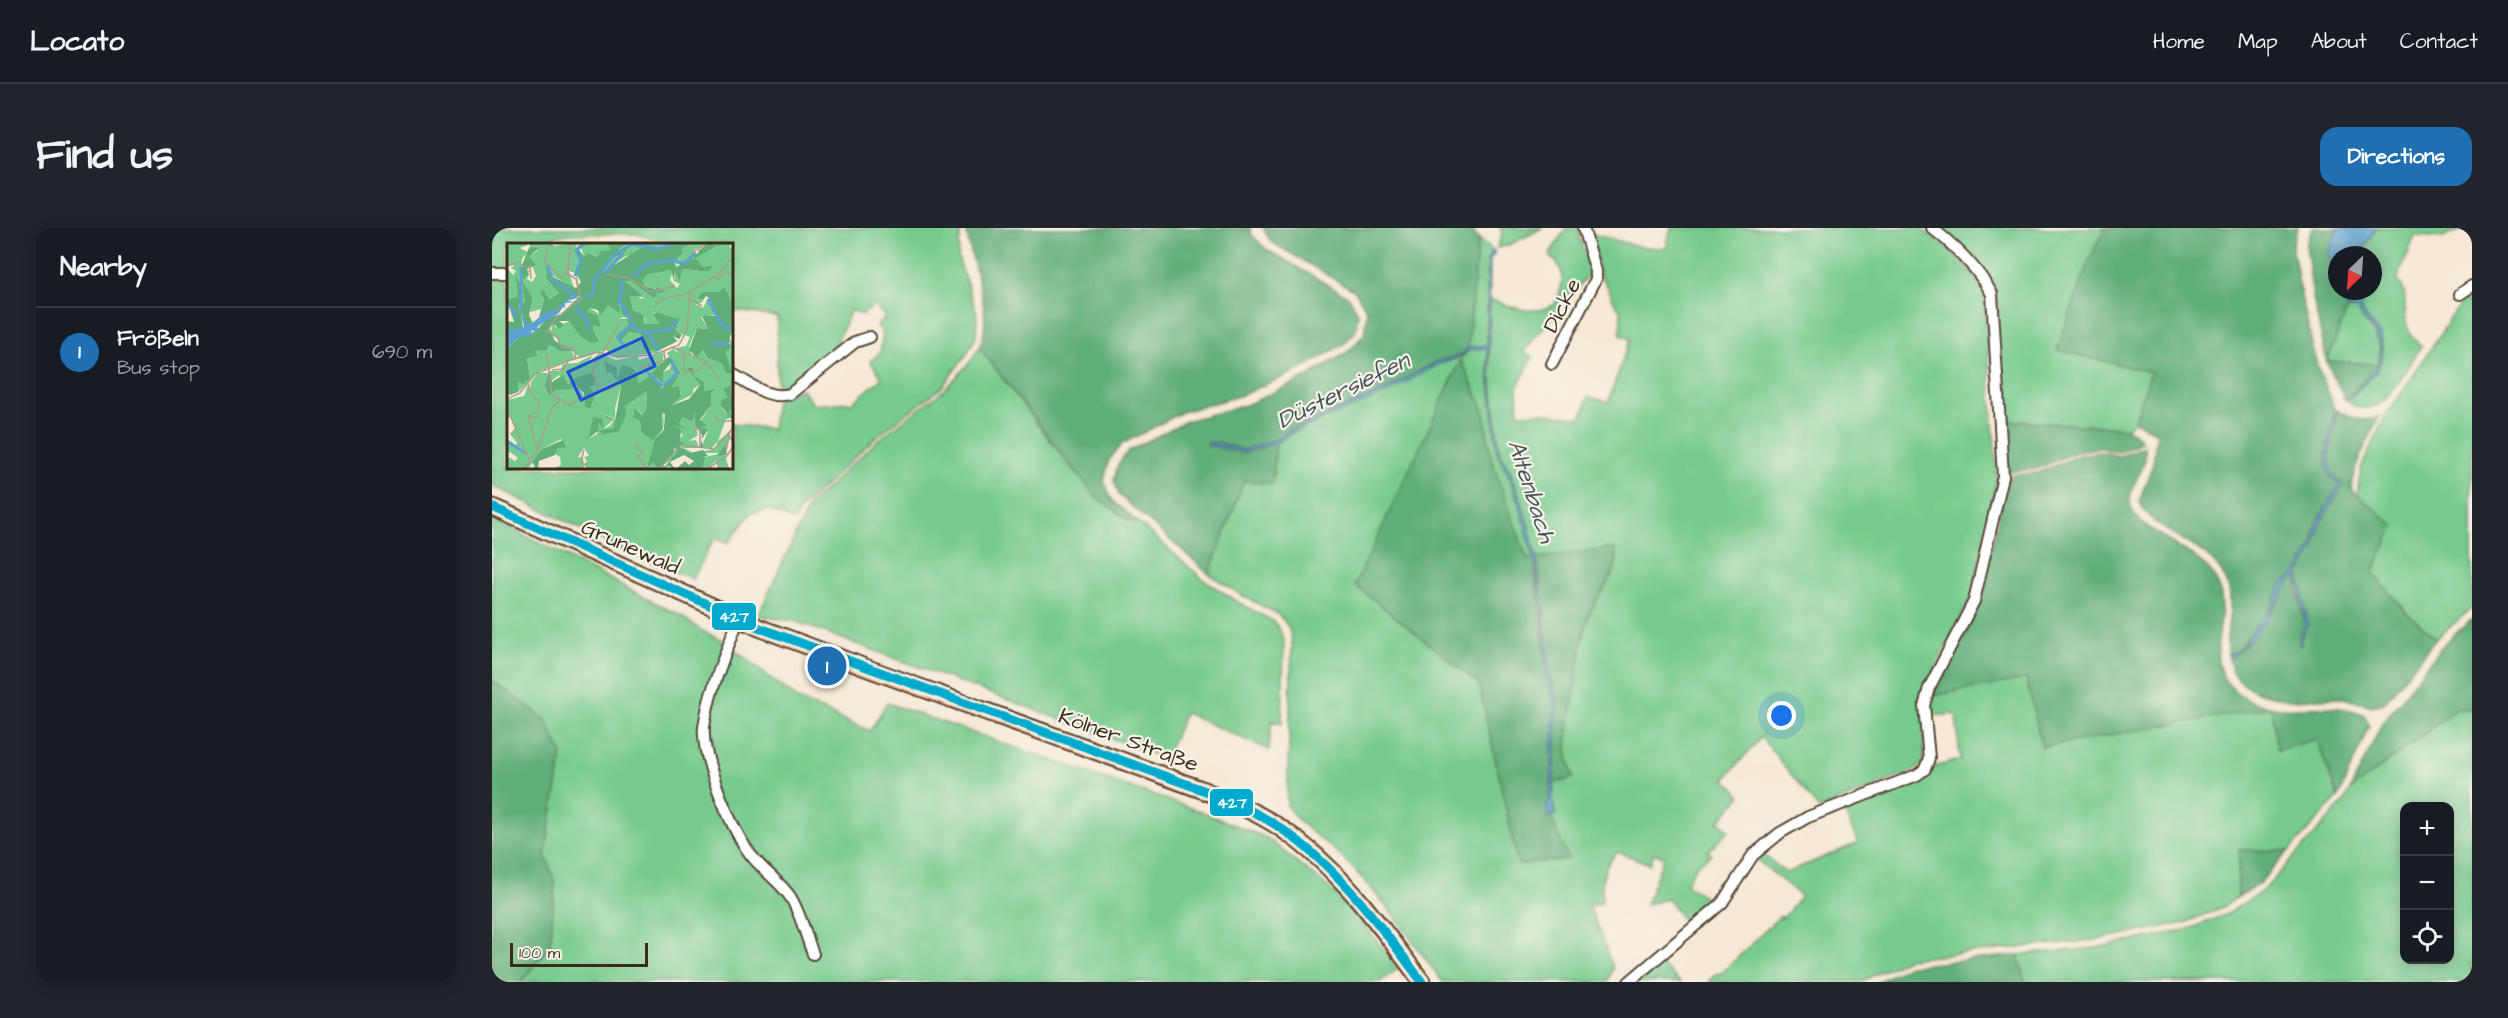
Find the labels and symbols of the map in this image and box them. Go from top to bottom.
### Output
inset map [507,243,734,470]
north arrow [2328,246,2382,300]
street label: Dicke [1536,273,1589,338]
water label: Düstersiefen [1271,343,1417,438]
water label: Altenbach [1498,435,1564,548]
street label: Grunewald [576,512,685,583]
line badge: 427 [711,602,757,631]
text: 427 [719,606,749,628]
pin: 1 [808,644,846,688]
street label: Kölner Straße [1054,701,1203,780]
your location [1767,701,1796,730]
line badge: 427 [1209,788,1254,817]
text: 427 [1217,792,1247,814]
scale bar [510,940,648,968]

